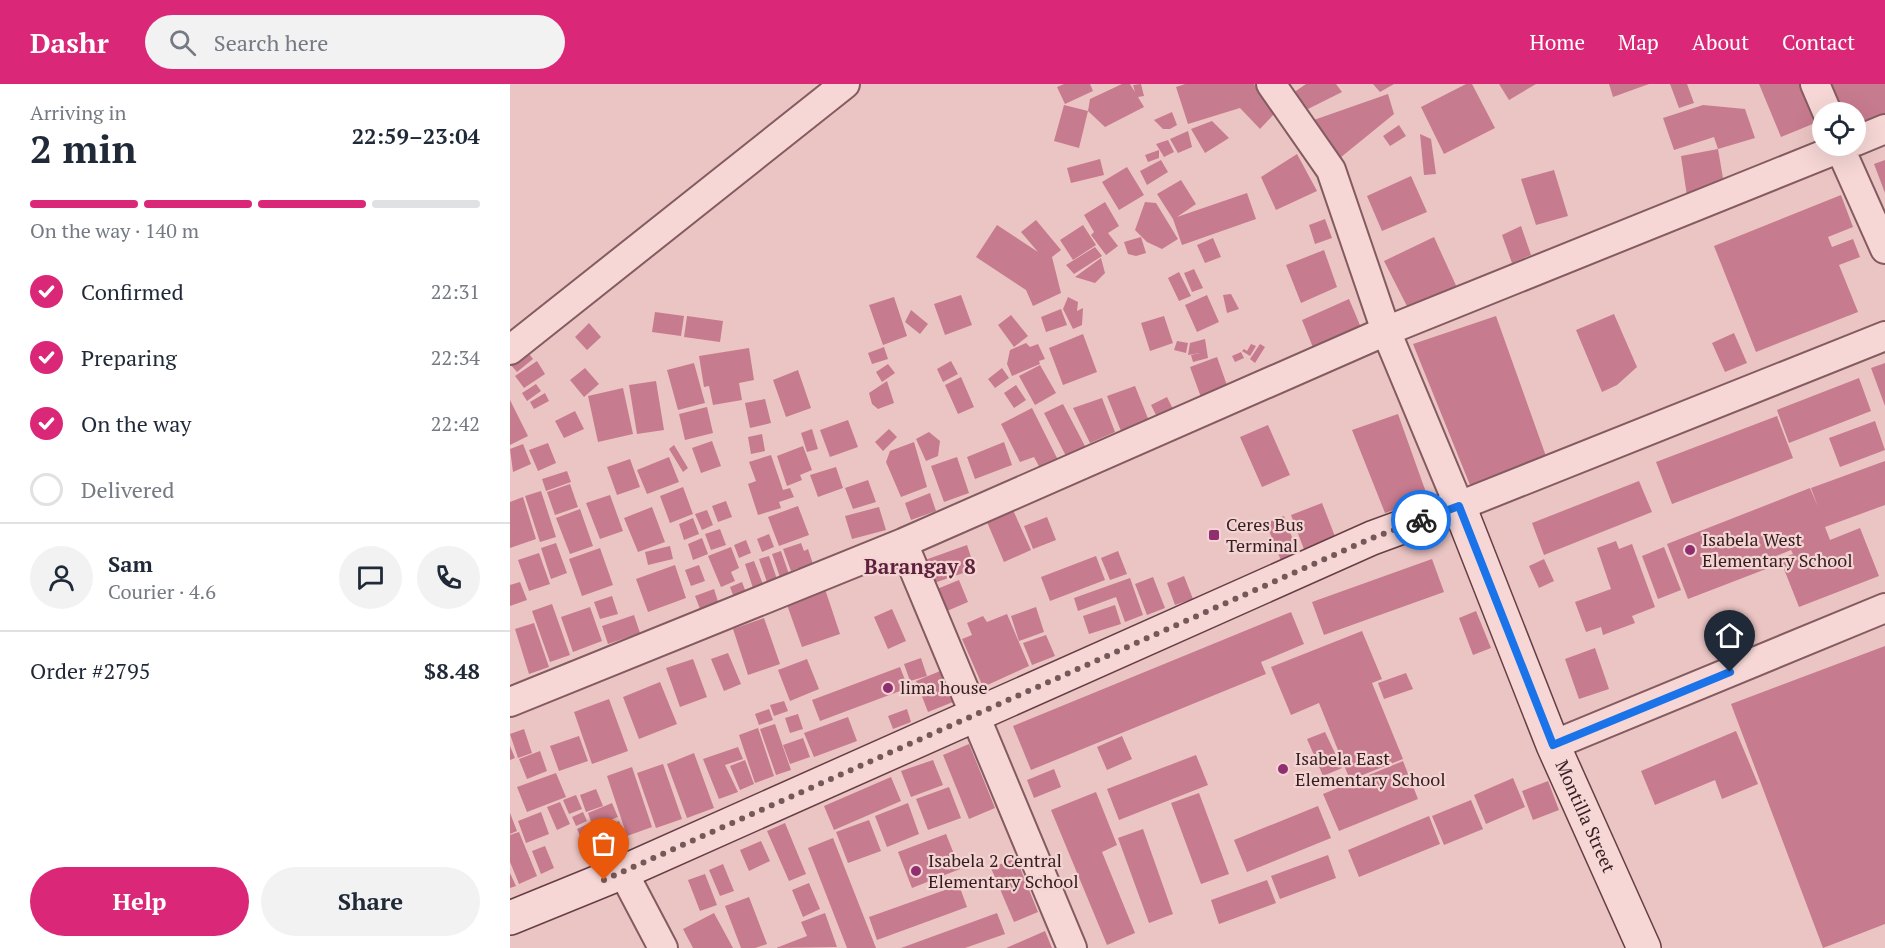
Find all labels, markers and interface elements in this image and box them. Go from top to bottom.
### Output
search box [145,15,565,69]
text: Dashr [30,24,109,61]
icon: search [166,26,199,59]
text: Search here [214,28,328,57]
text: Home [1529,28,1585,56]
text: Map [1618,28,1659,56]
text: About [1692,28,1749,56]
text: Contact [1782,28,1855,56]
text: Arriving in [30,99,126,126]
map controls [1812,102,1866,156]
button: locate [1812,102,1866,156]
text: 22:59–23:04 [352,121,480,150]
text: 2 min [30,122,137,174]
text: On the way · 140 m [30,217,199,244]
icon: check [30,275,63,308]
text: Confirmed [81,277,184,306]
text: 22:31 [431,278,480,305]
icon: check [30,341,63,374]
text: Preparing [81,343,177,372]
text: 22:34 [431,344,480,371]
icon: check [30,407,63,440]
text: On the way [81,409,191,438]
text: 22:42 [431,410,480,437]
text: Delivered [81,475,174,504]
courier [1391,490,1451,550]
icon: bike [1405,504,1438,537]
place label: Ceres Bus Terminal [1226,512,1304,557]
place label: Isabela West Elementary School [1702,527,1853,572]
marker: Ceres Bus Terminal [1207,528,1221,542]
marker: Isabela West Elementary School [1683,543,1697,557]
button: person [30,546,93,609]
button: chat [339,546,402,609]
button: phone [417,546,480,609]
text: Sam [108,549,153,578]
district label: Barangay 8 [864,552,976,580]
text: Courier · 4.6 [108,578,216,605]
pin [1704,610,1755,672]
icon: home [1713,619,1746,652]
text: Order #2795 [30,656,150,685]
text: $8.48 [424,656,480,685]
place label: lima house [900,675,988,699]
marker: lima house [881,681,895,695]
place label: Isabela East Elementary School [1295,746,1446,791]
street label: Montilla Street [1550,756,1622,876]
marker: Isabela East Elementary School [1276,762,1290,776]
pin [578,818,629,880]
icon: bag [587,827,620,860]
place label: Isabela 2 Central Elementary School [928,848,1079,893]
marker: Isabela 2 Central Elementary School [909,864,923,878]
button: Help [30,867,249,936]
button: Share [261,867,480,936]

